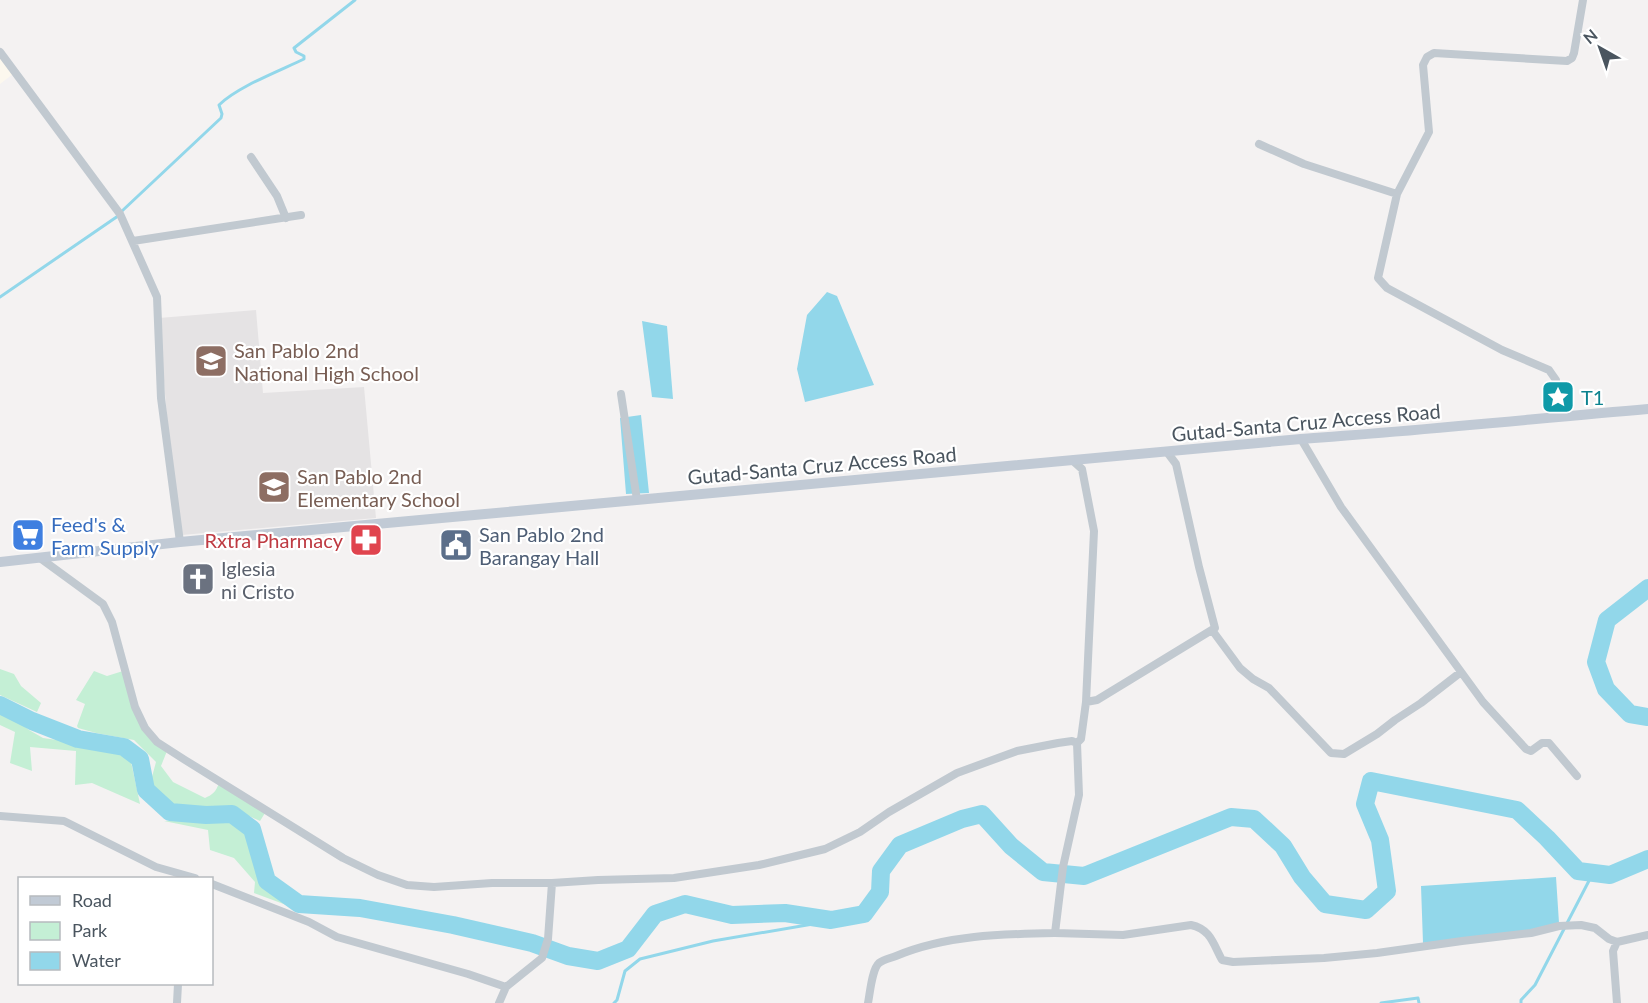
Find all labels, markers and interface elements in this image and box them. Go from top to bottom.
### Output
north arrow [1570,18,1630,78]
text: N [1579,25,1601,47]
place label: San Pablo 2nd National High School [234,338,419,385]
school or university icon: San Pablo 2nd National High School [193,343,229,379]
place icon: T1 [1540,379,1576,415]
place label: T1 [1581,385,1604,409]
street label: Gutad-Santa Cruz Access Road [1171,398,1441,446]
street label: Gutad-Santa Cruz Access Road [687,441,957,489]
place label: San Pablo 2nd Elementary School [297,464,460,511]
school or university icon: San Pablo 2nd Elementary School [256,469,292,505]
place label: Feed's & Farm Supply [51,512,160,559]
supermarket icon: Feed's & Farm Supply [10,517,46,553]
pharmacy icon: Rxtra Pharmacy [348,522,384,558]
place label: San Pablo 2nd Barangay Hall [479,522,604,569]
public building icon: San Pablo 2nd Barangay Hall [438,527,474,563]
place label: Rxtra Pharmacy [205,528,344,552]
place label: Iglesia ni Cristo [221,556,295,603]
church icon: Iglesia ni Cristo [180,561,216,597]
legend [18,877,213,985]
text: Road [72,889,112,911]
text: Park [72,919,108,941]
text: Water [72,949,121,971]

